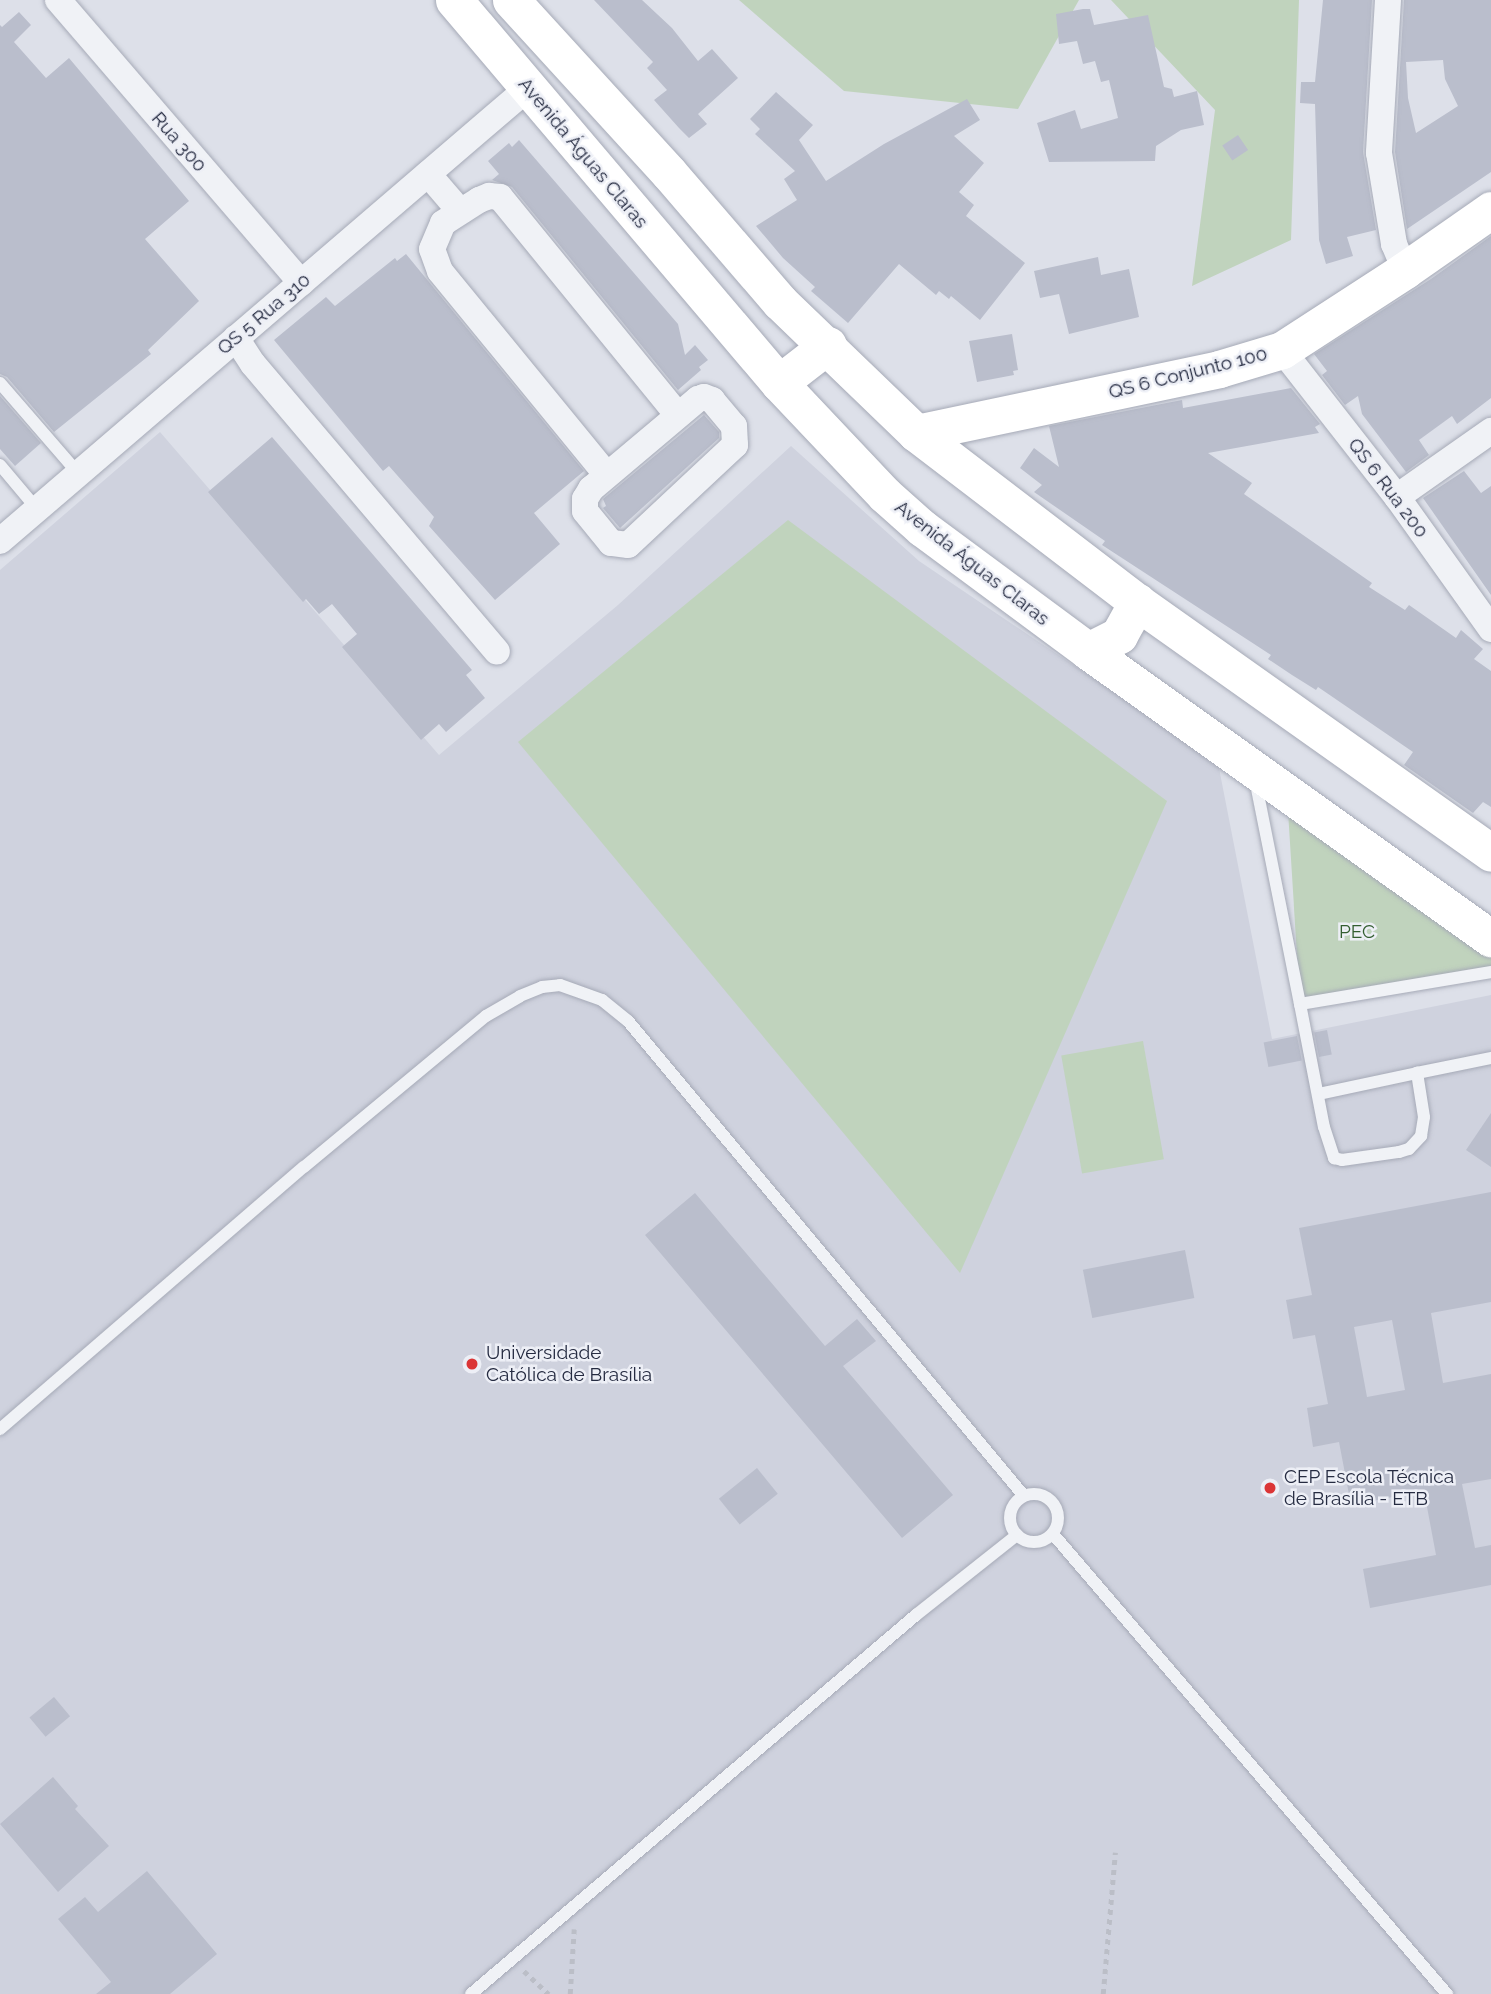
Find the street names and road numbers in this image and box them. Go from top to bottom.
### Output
street label: Avenida Águas Claras [513,73,653,233]
street label: Rua 300 [147,107,211,177]
street label: QS 5 Rua 310 [213,268,315,360]
street label: QS 6 Conjunto 100 [1106,342,1270,404]
street label: QS 6 Rua 200 [1343,434,1433,542]
street label: Avenida Águas Claras [890,496,1054,630]

